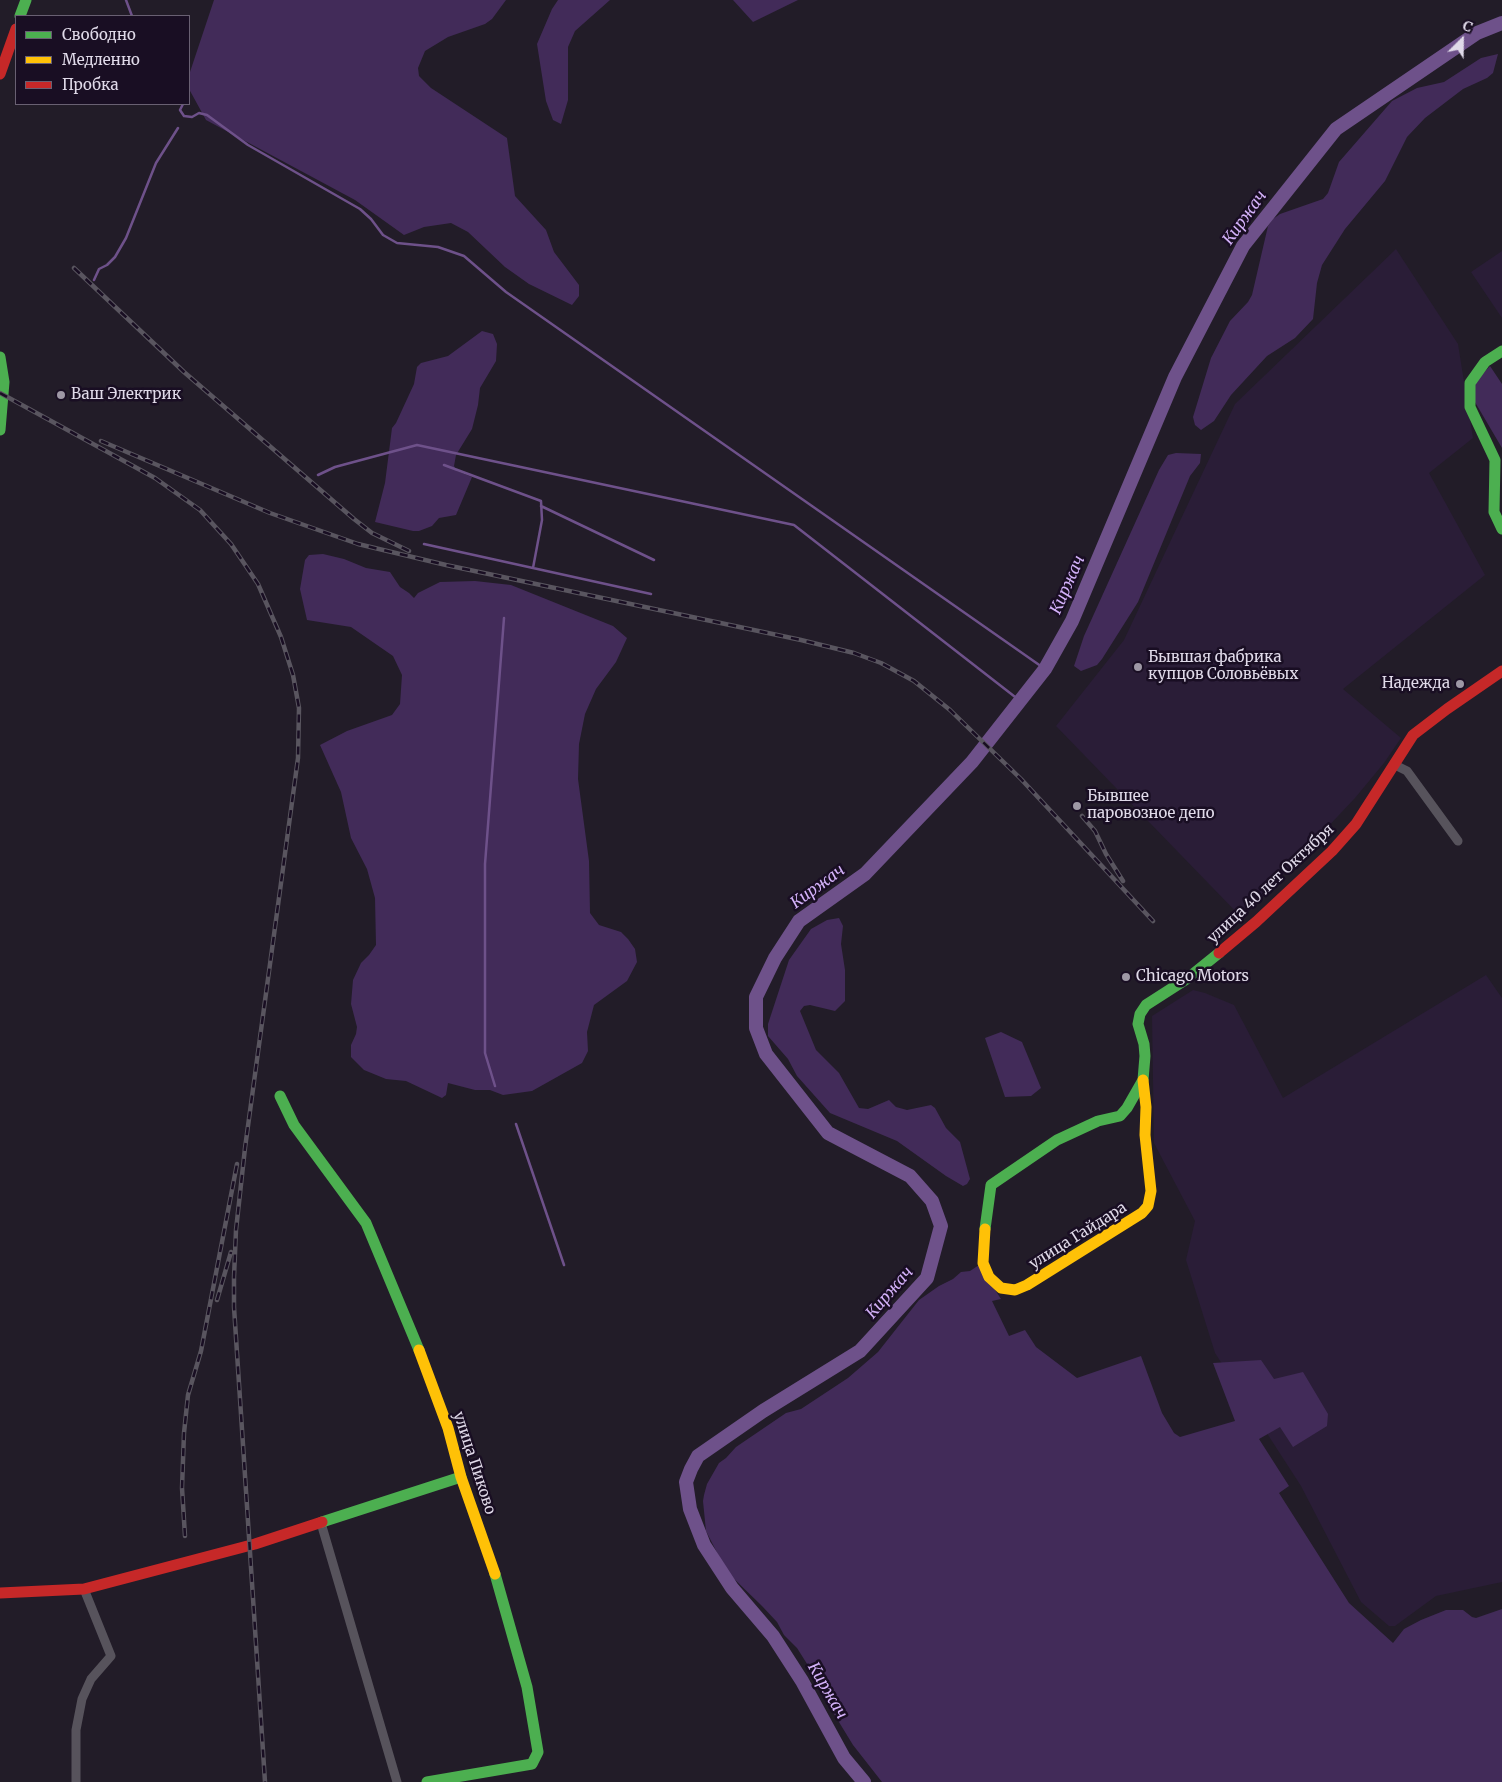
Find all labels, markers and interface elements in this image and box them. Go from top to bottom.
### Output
legend [15,15,190,105]
north arrow [1437,15,1487,65]
text: С [1460,16,1476,36]
text: Свободно [62,25,136,44]
text: Медленно [62,50,140,69]
text: Пробка [62,75,119,94]
water label: Киржач [1219,187,1271,249]
place label: Ваш Электрик [71,386,181,404]
marker: Ваш Электрик [55,389,67,401]
water label: Киржач [1047,553,1089,617]
place label: Бывшая фабрика купцов Соловьёвых [1148,649,1298,684]
marker: Бывшая фабрика купцов Соловьёвых [1132,661,1144,673]
place label: Надежда [1382,675,1450,693]
marker: Надежда [1454,678,1466,690]
place label: Бывшее паровозное депо [1087,788,1215,823]
marker: Бывшее паровозное депо [1071,800,1083,812]
street label: улица 40 лет Октября [1204,821,1338,947]
water label: Киржач [787,861,849,913]
place label: Chicago Motors [1136,968,1249,986]
marker: Chicago Motors [1120,971,1132,983]
street label: улица Гайдара [1026,1199,1130,1273]
water label: Киржач [862,1263,918,1323]
street label: улица Пиково [449,1409,499,1517]
water label: Киржач [803,1659,851,1723]

